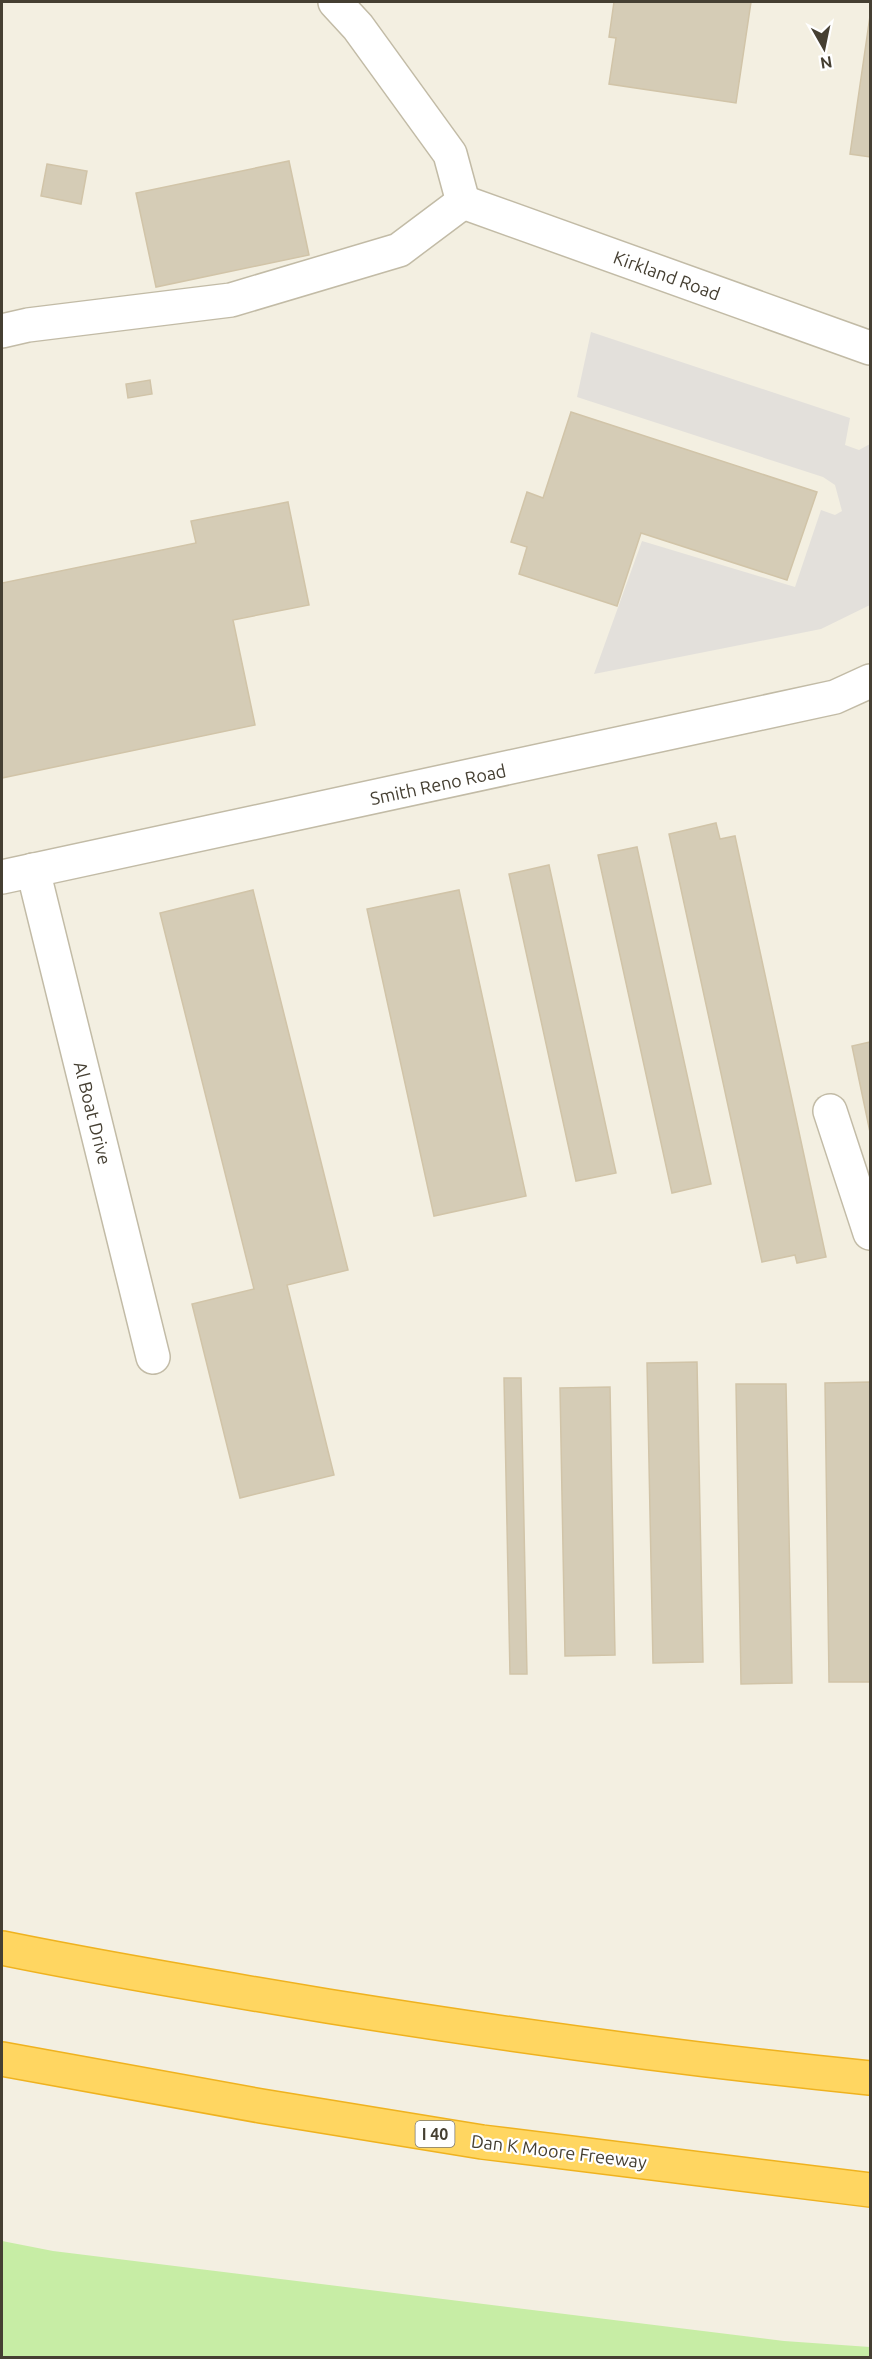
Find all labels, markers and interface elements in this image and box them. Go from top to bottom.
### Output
north arrow [794,18,854,78]
text: N [819,53,834,73]
street label: Kirkland Road [611,246,723,304]
street label: Smith Reno Road [368,760,508,808]
street label: Al Boat Drive [71,1059,115,1167]
road number: I 40 [416,2121,454,2147]
street label: Dan K Moore Freeway [470,2130,648,2172]

